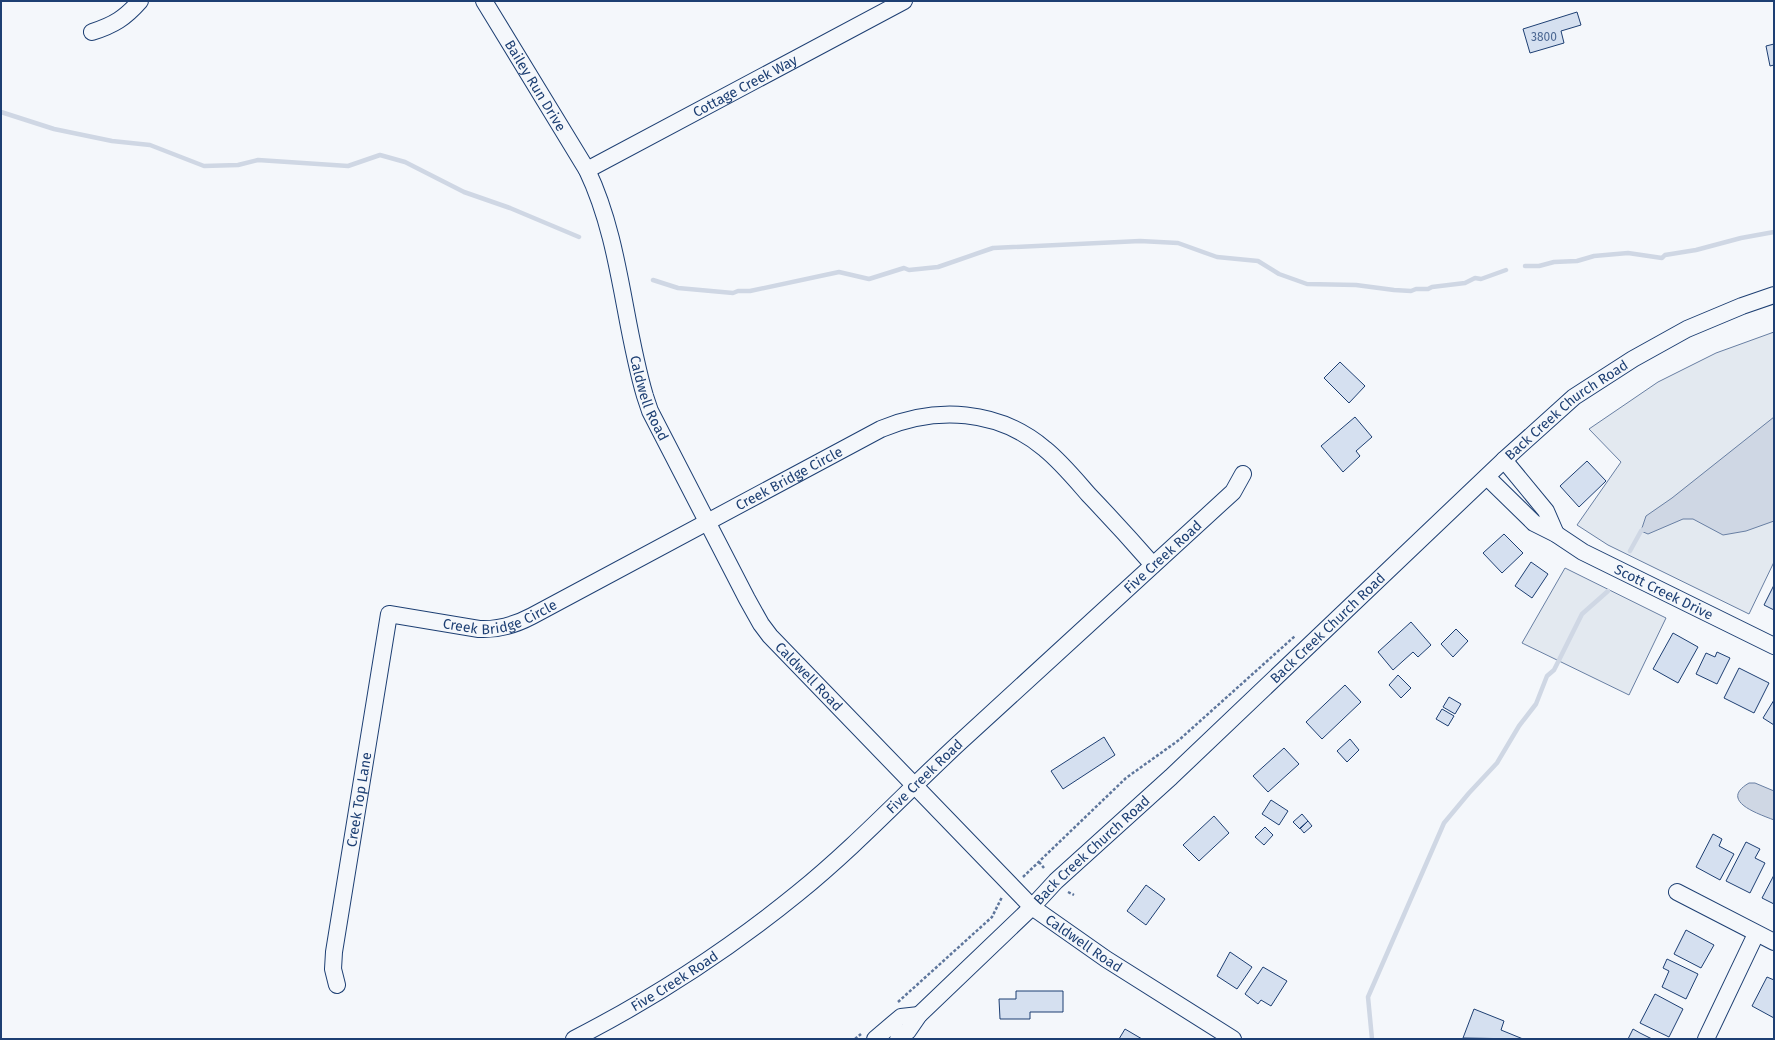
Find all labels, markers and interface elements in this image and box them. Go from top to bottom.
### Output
house number: 3800 [1531,30,1557,44]
street label: Bailey Run Drive [501,37,569,135]
street label: Cottage Creek Way [690,51,800,121]
street label: Caldwell Road [626,354,672,444]
street label: Back Creek Church Road [1502,357,1631,464]
street label: Creek Bridge Circle [733,443,846,514]
street label: Five Creek Road [1120,517,1205,597]
street label: Scott Creek Drive [1612,561,1716,624]
street label: Back Creek Church Road [1267,570,1389,687]
street label: Creek Bridge Circle [441,596,560,638]
street label: Caldwell Road [771,639,846,715]
street label: Five Creek Road [883,736,966,817]
street label: Creek Top Lane [343,751,375,848]
street label: Back Creek Church Road [1030,792,1154,909]
street label: Caldwell Road [1042,911,1125,976]
street label: Five Creek Road [628,948,721,1015]

